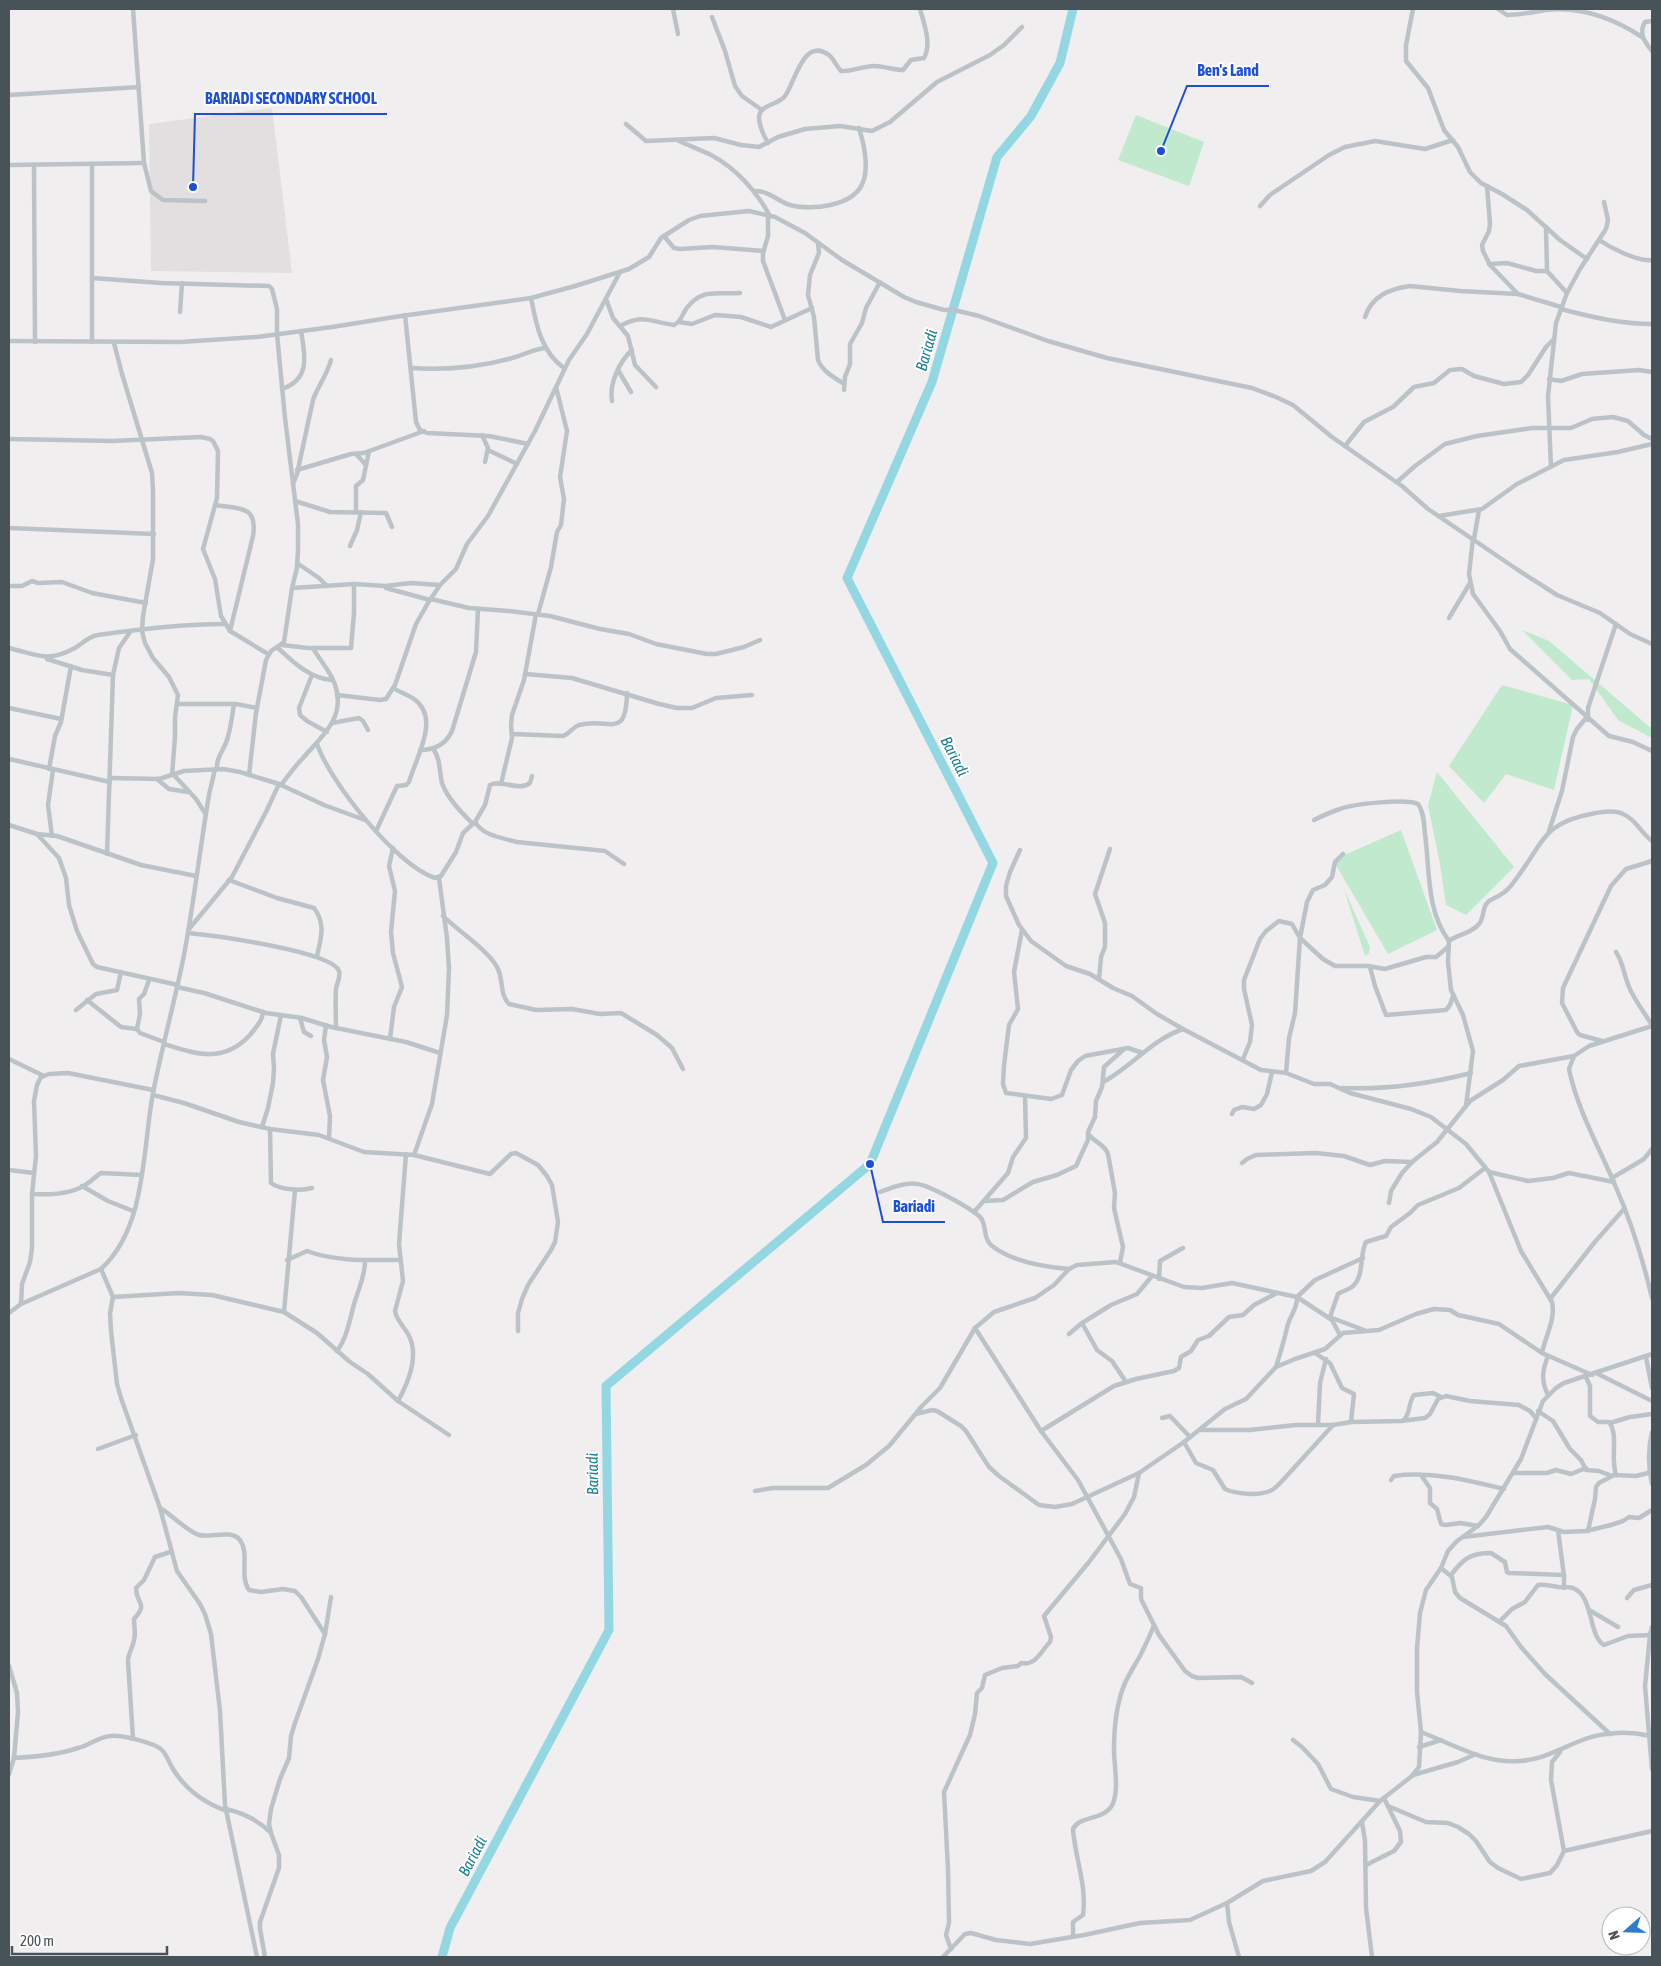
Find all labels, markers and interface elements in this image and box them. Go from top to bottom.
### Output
callout: Ben's Land [1187,55,1269,86]
text: Ben's Land [1197,61,1259,79]
callout: BARIADI SECONDARY SCHOOL [195,83,387,114]
text: BARIADI SECONDARY SCHOOL [205,89,378,107]
water label: Bariadi [912,327,941,373]
water label: Bariadi [937,733,973,779]
callout: Bariadi [883,1191,945,1222]
text: Bariadi [893,1197,935,1215]
water label: Bariadi [583,1452,601,1495]
water label: Bariadi [454,1833,490,1879]
north arrow [1601,1906,1651,1956]
scale bar [12,1924,168,1956]
text: N [1605,1929,1623,1942]
text: 200 m [20,1932,54,1949]

